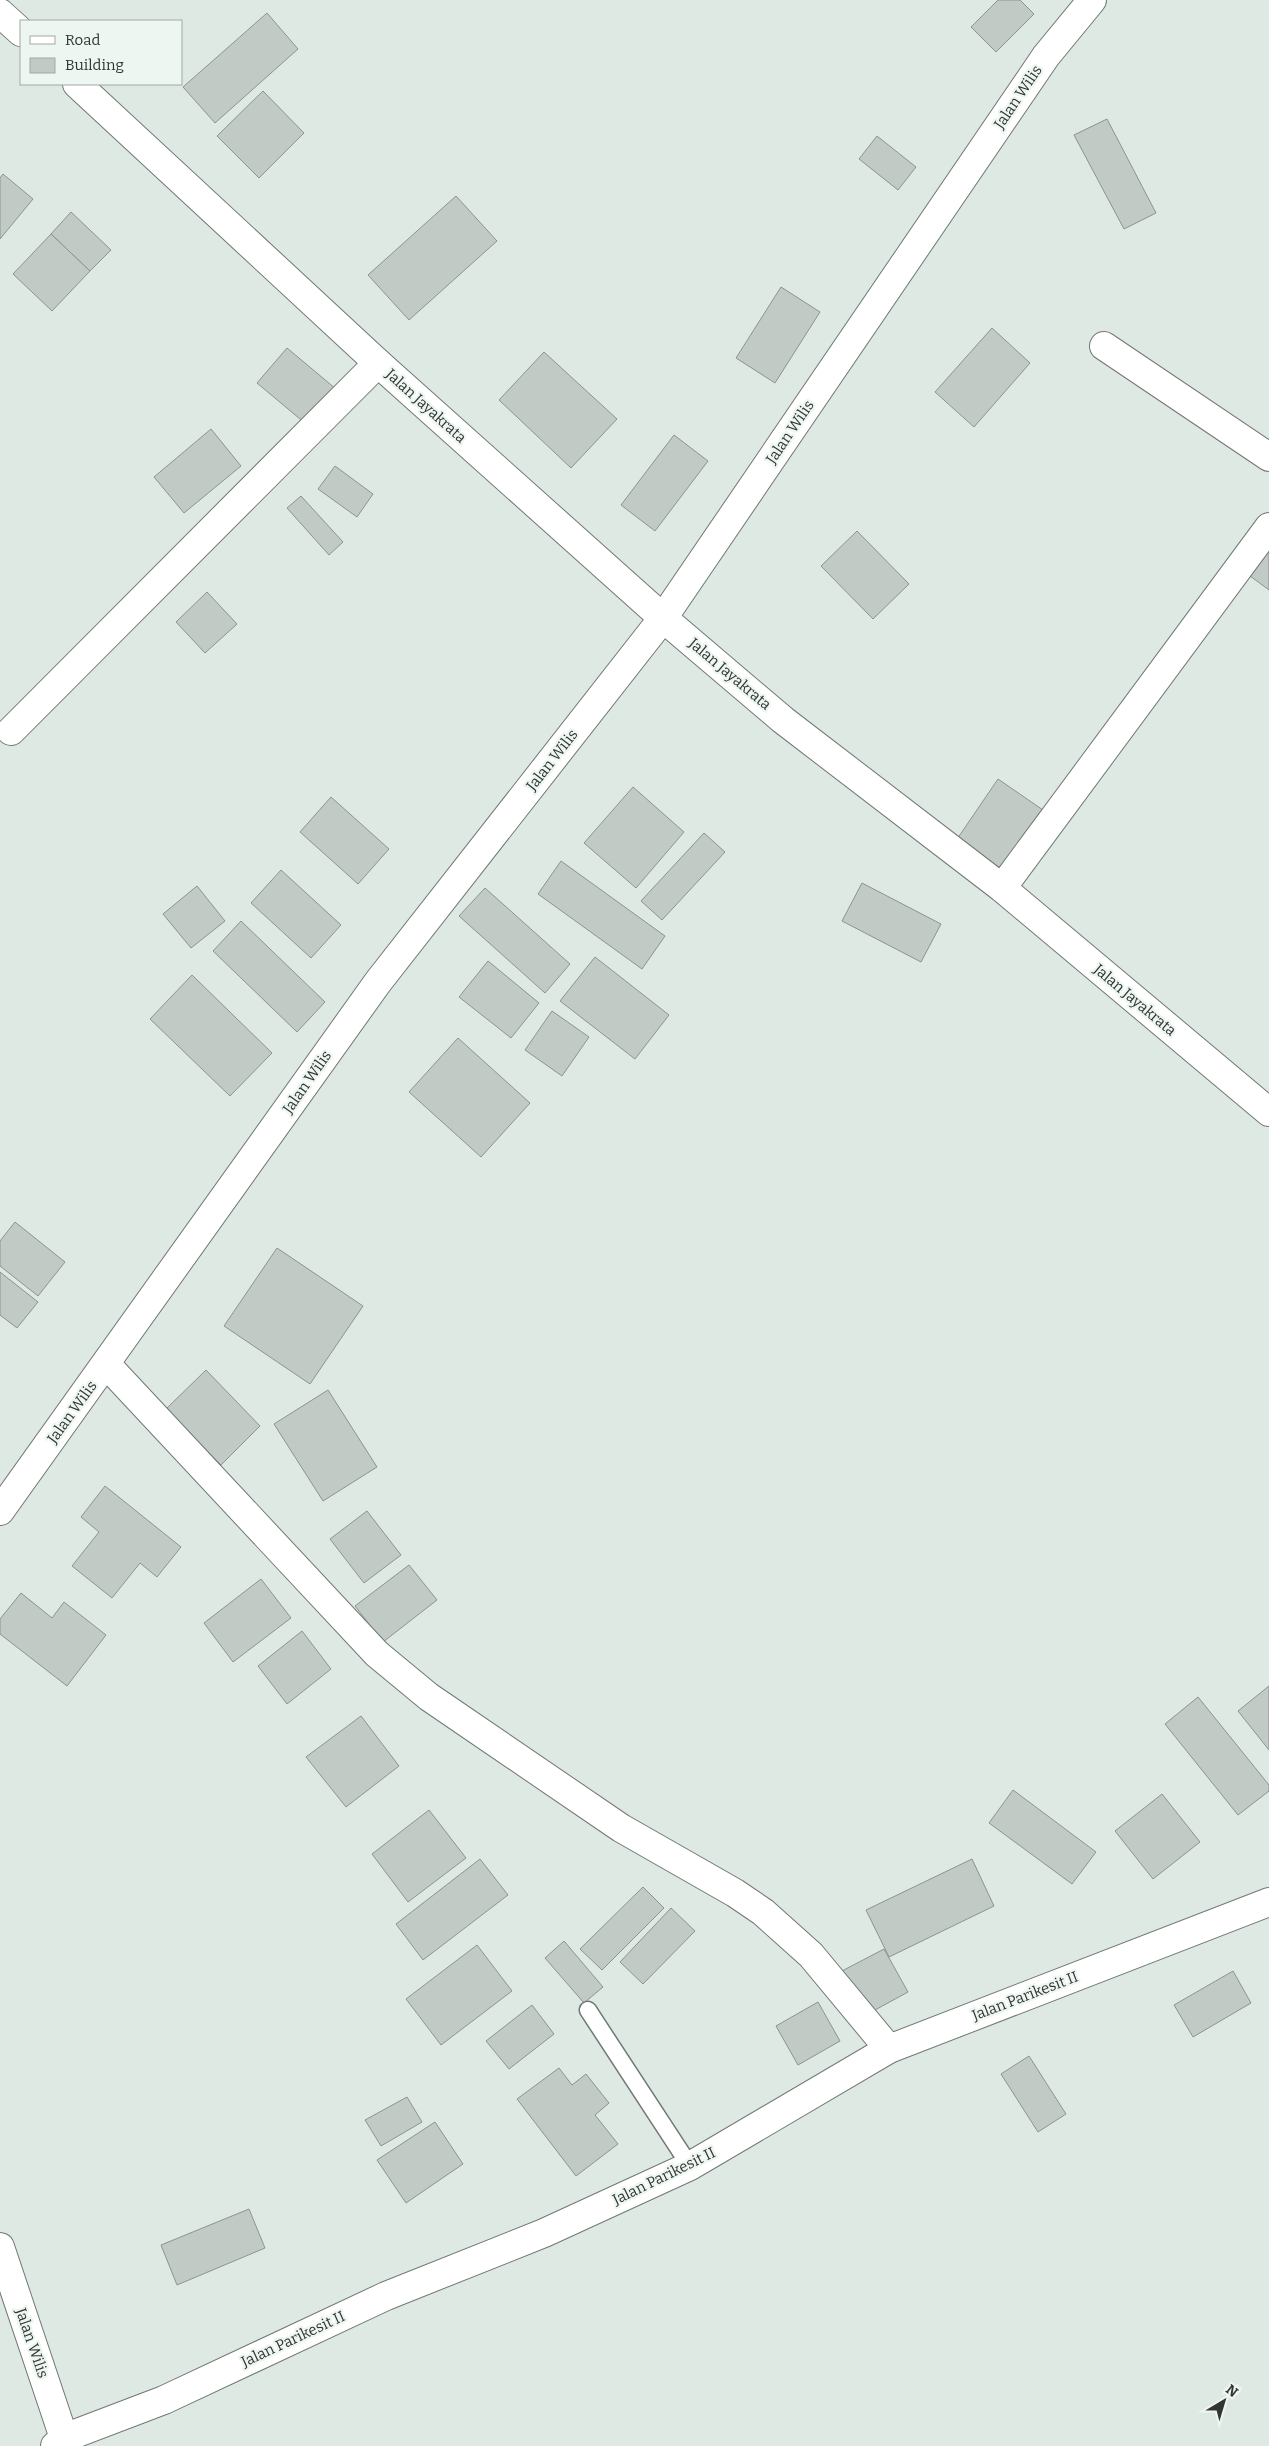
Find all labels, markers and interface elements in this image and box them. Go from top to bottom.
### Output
legend [20,20,182,85]
text: Road [65,31,100,49]
text: Building [65,56,124,74]
street label: Jalan Wilis [990,62,1046,133]
street label: Jalan Jayakrata [381,365,470,447]
street label: Jalan Wilis [762,397,818,468]
street label: Jalan Jayakrata [684,634,775,714]
street label: Jalan Wilis [522,726,581,795]
street label: Jalan Jayakrata [1089,960,1180,1040]
street label: Jalan Wilis [278,1047,335,1118]
street label: Jalan Wilis [43,1377,101,1448]
street label: Jalan Parikesit II [968,1968,1081,2025]
street label: Jalan Parikesit II [609,2143,718,2209]
street label: Jalan Wilis [11,2305,52,2380]
street label: Jalan Parikesit II [237,2307,348,2371]
north arrow [1199,2376,1249,2426]
text: N [1222,2381,1241,2401]

